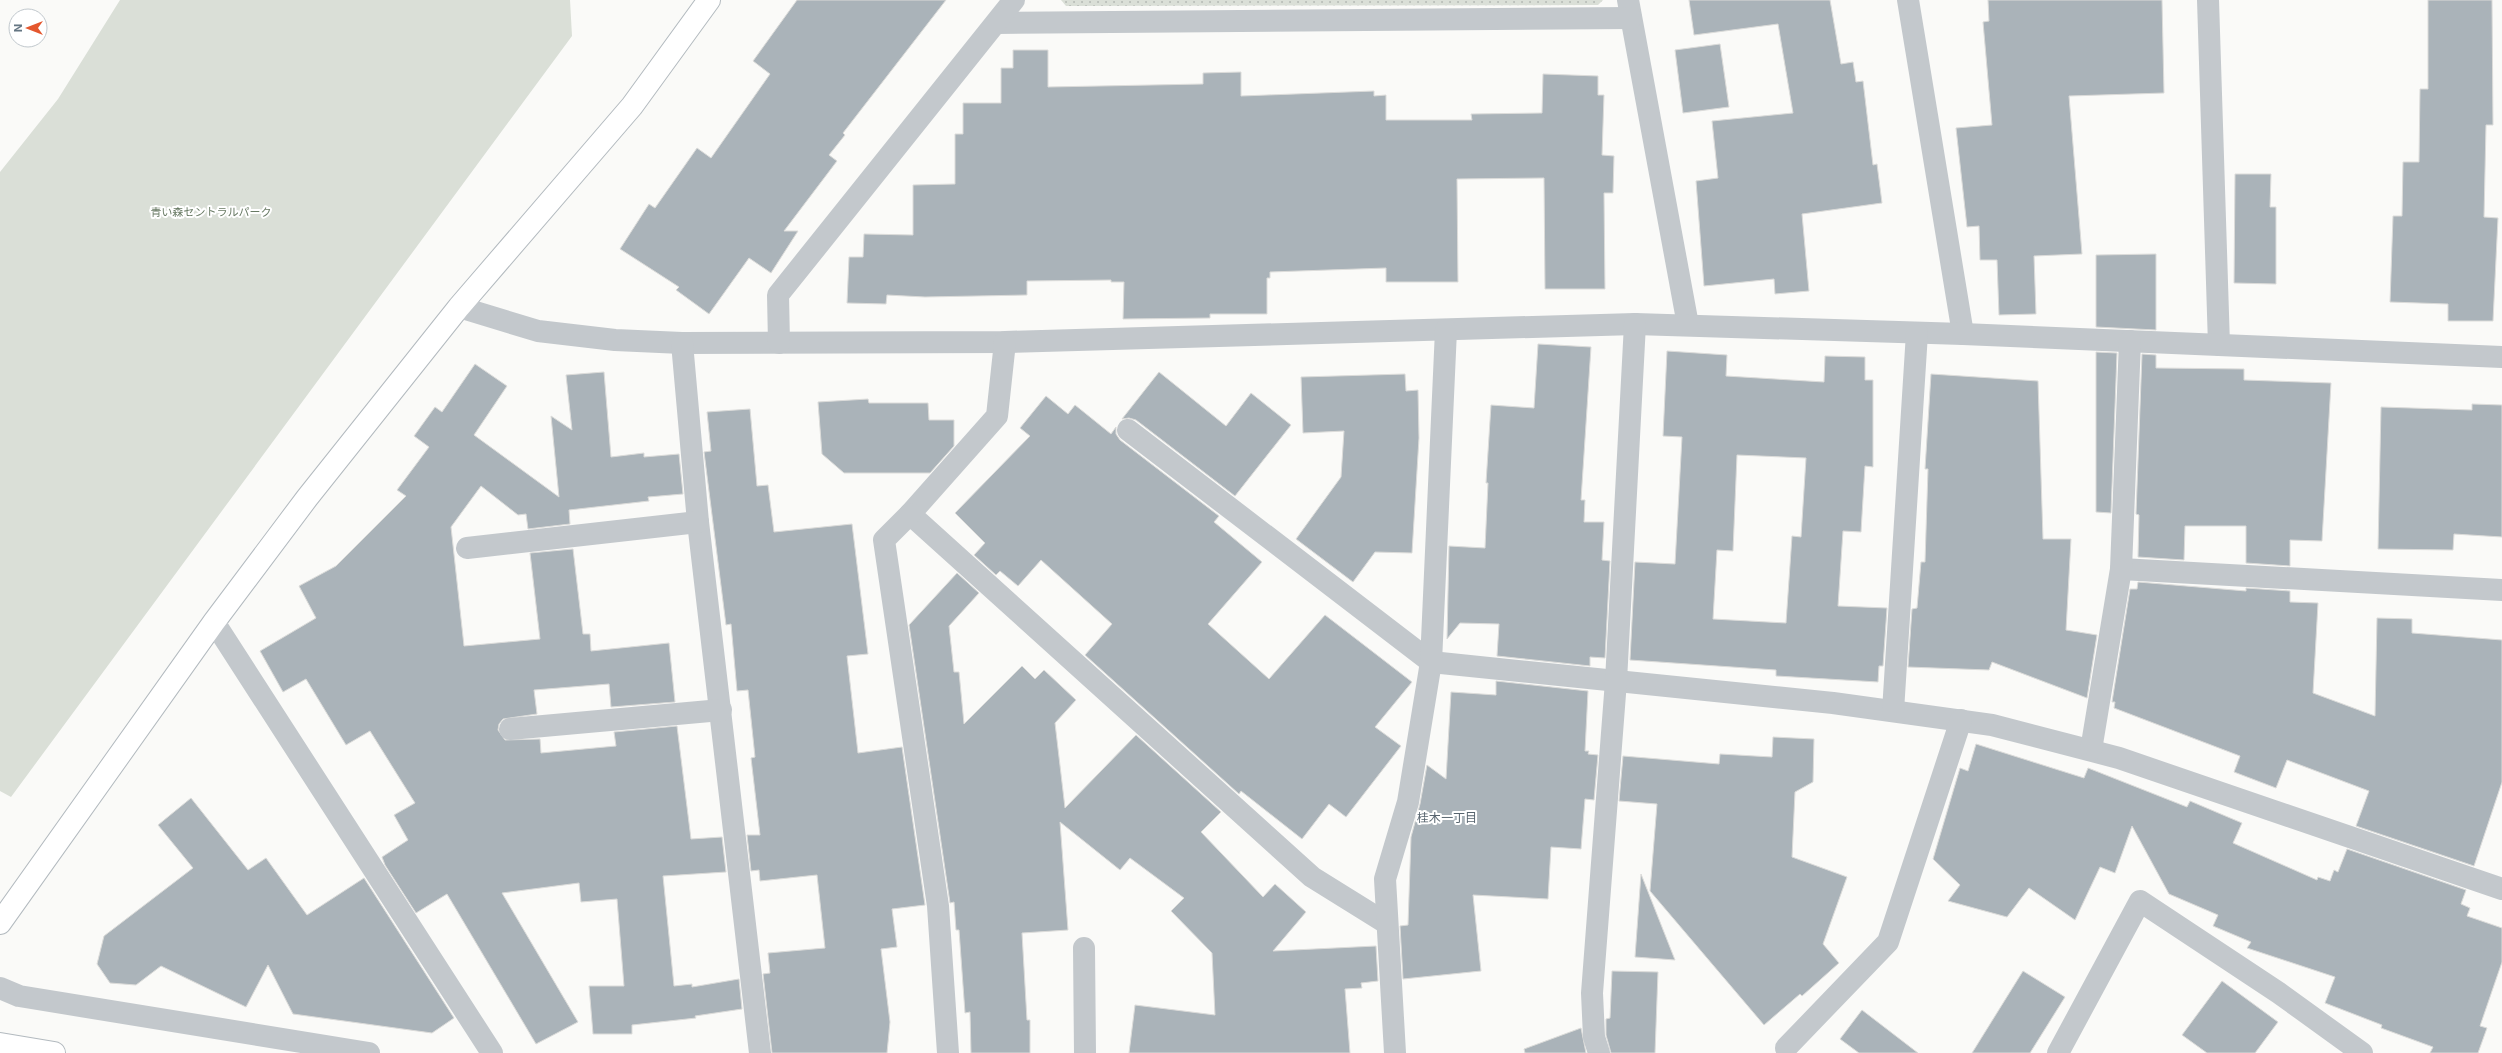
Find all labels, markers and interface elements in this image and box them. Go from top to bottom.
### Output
north arrow [8,8,48,48]
text: N [11,24,25,32]
park label: 青い森セントラルパーク [151,205,272,219]
district label: 桂木一丁目 [1417,810,1477,825]

